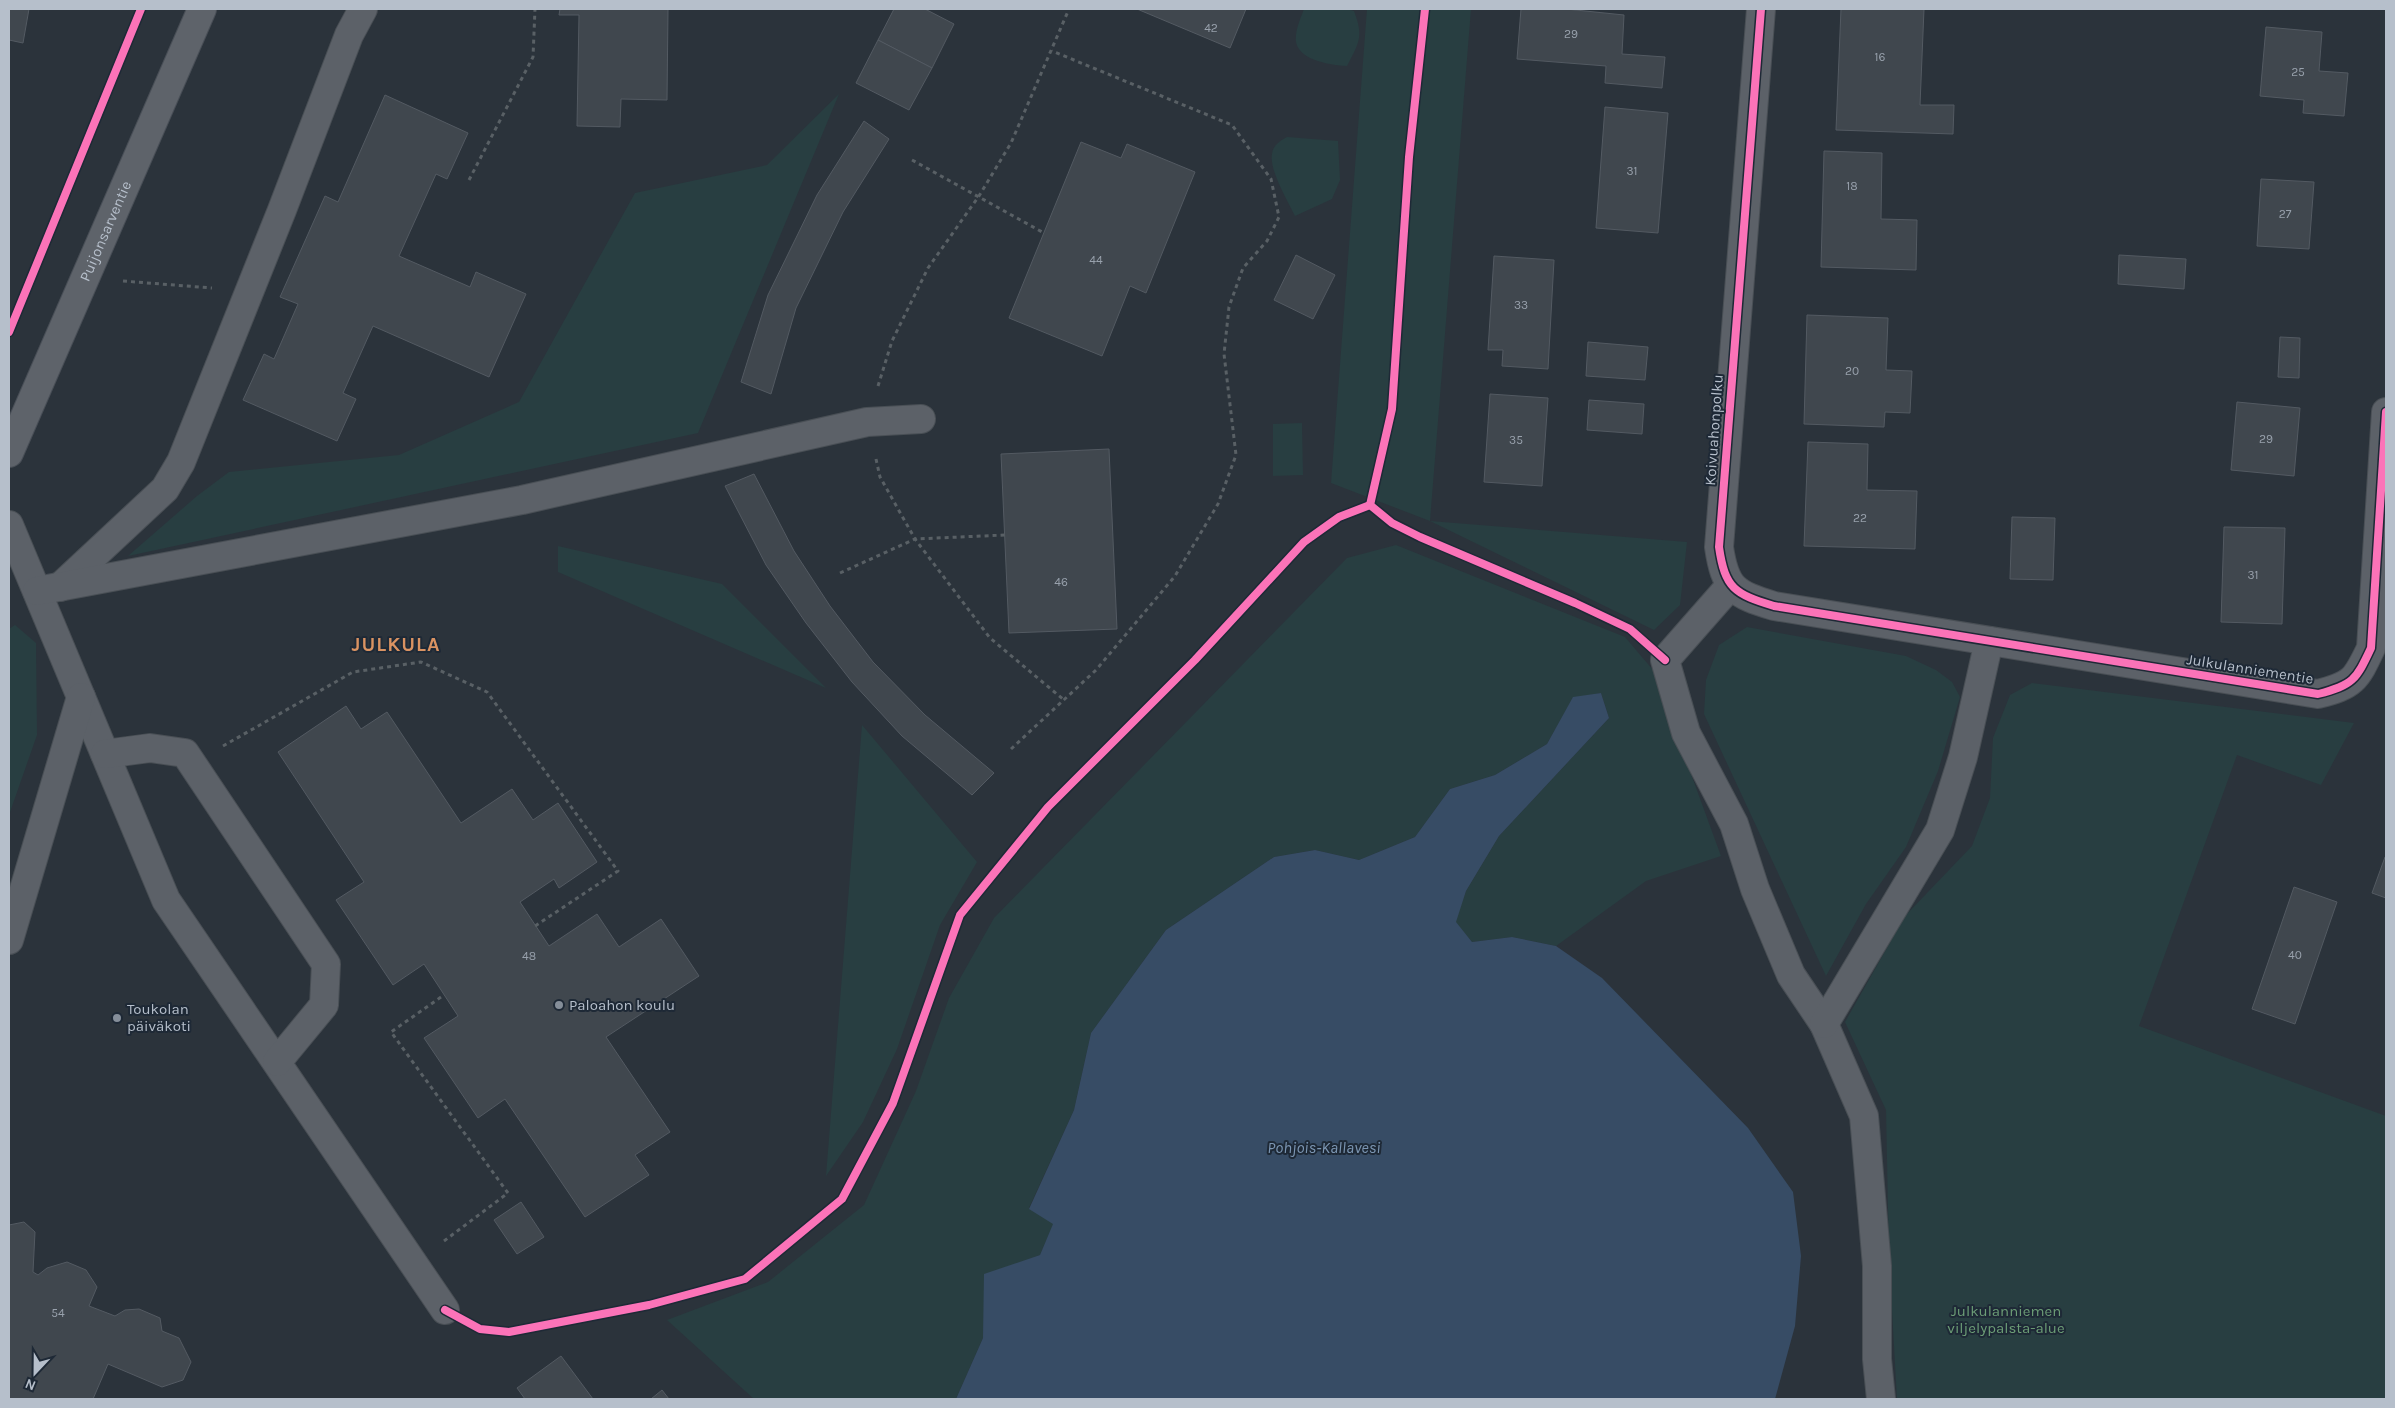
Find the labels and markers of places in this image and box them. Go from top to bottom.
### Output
place label: Paloahon koulu [569,996,675,1014]
marker: Paloahon koulu [553,999,565,1011]
place label: Toukolan päiväkoti [127,1000,191,1035]
marker: Toukolan päiväkoti [111,1012,123,1024]

